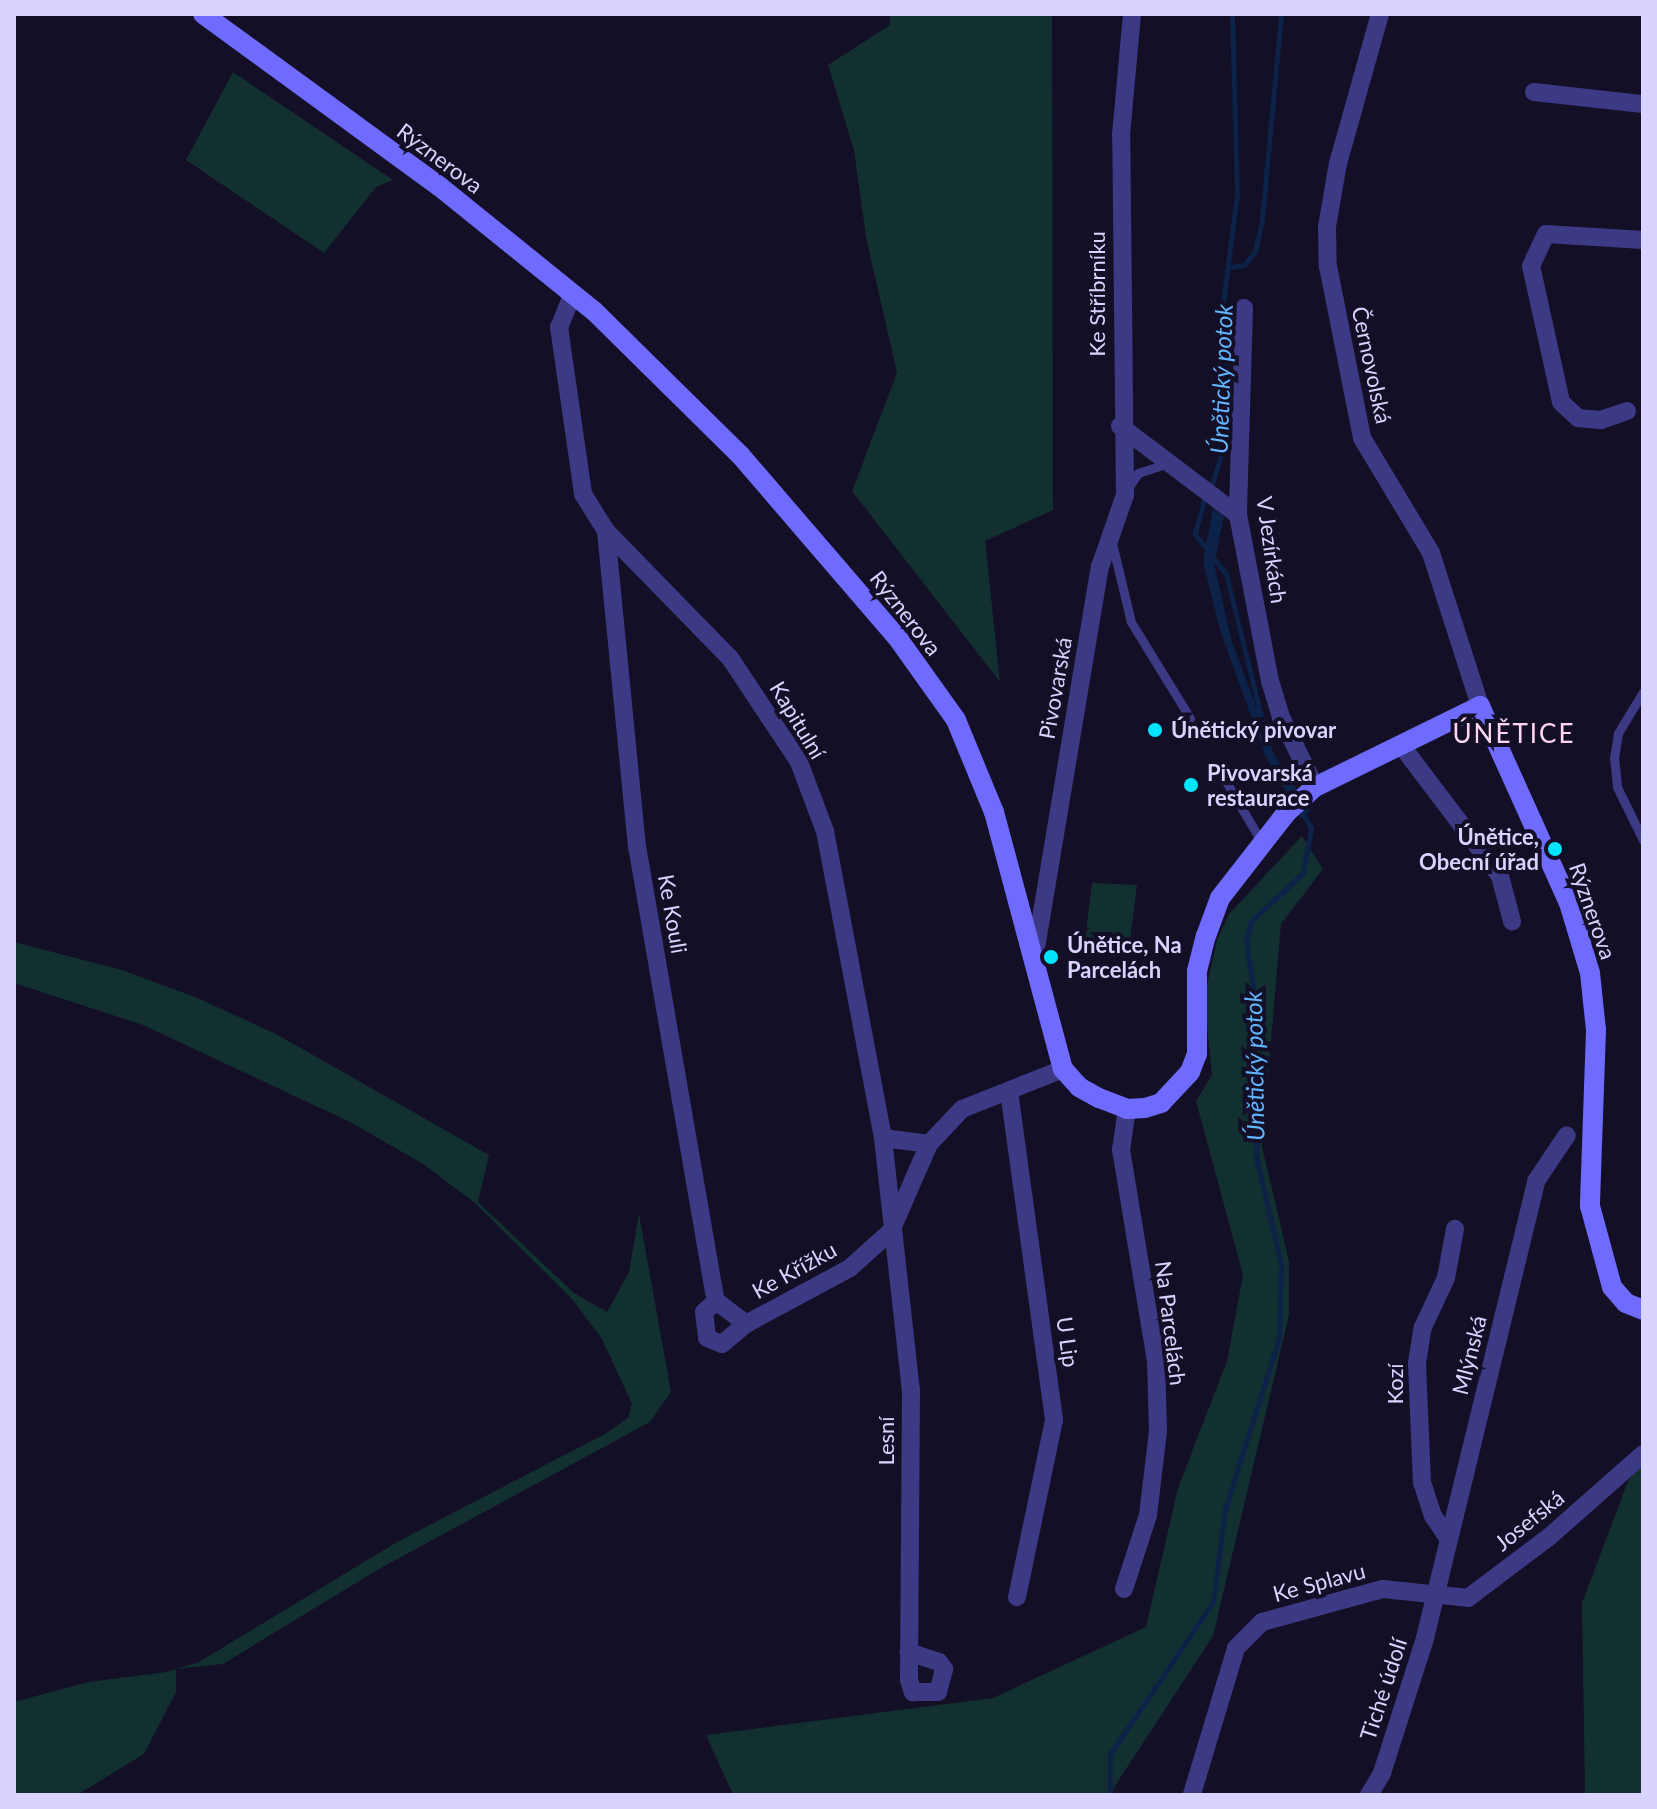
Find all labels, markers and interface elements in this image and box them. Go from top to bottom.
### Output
street label: Rýznerova [392,117,488,199]
street label: Ke Stříbrníku [1084,231,1110,357]
water label: Únětický potok [1204,303,1238,455]
street label: Černovolská [1347,304,1397,426]
street label: V Jezírkách [1251,494,1293,606]
street label: Rýznerova [865,565,947,661]
street label: Pivovarská [1033,635,1077,741]
street label: Kapitulní [765,676,831,764]
place label: Únětický pivovar [1171,717,1337,743]
district label: ÚNĚTICE [1452,718,1576,750]
marker: Únětický pivovar [1146,721,1164,739]
place label: Pivovarská restaurace [1207,759,1313,810]
marker: Pivovarská restaurace [1182,776,1200,794]
place label: Únětice, Obecní úřad [1419,823,1539,874]
marker: Únětice, Obecní úřad [1546,840,1564,858]
street label: Rýznerova [1564,859,1622,963]
street label: Ke Kouli [653,872,693,956]
place label: Únětice, Na Parcelách [1067,931,1182,982]
marker: Únětice, Na Parcelách [1042,948,1060,966]
water label: Únětický potok [1238,991,1270,1141]
street label: Ke Křížku [747,1236,841,1304]
street label: Na Parcelách [1150,1259,1192,1387]
street label: Mlýnská [1446,1313,1492,1397]
street label: U Lip [1051,1315,1085,1369]
street label: Kozí [1382,1363,1408,1405]
street label: Lesní [873,1416,899,1466]
street label: Josefská [1489,1484,1569,1556]
street label: Ke Splavu [1270,1557,1368,1607]
street label: Tiché údolí [1354,1635,1412,1743]

